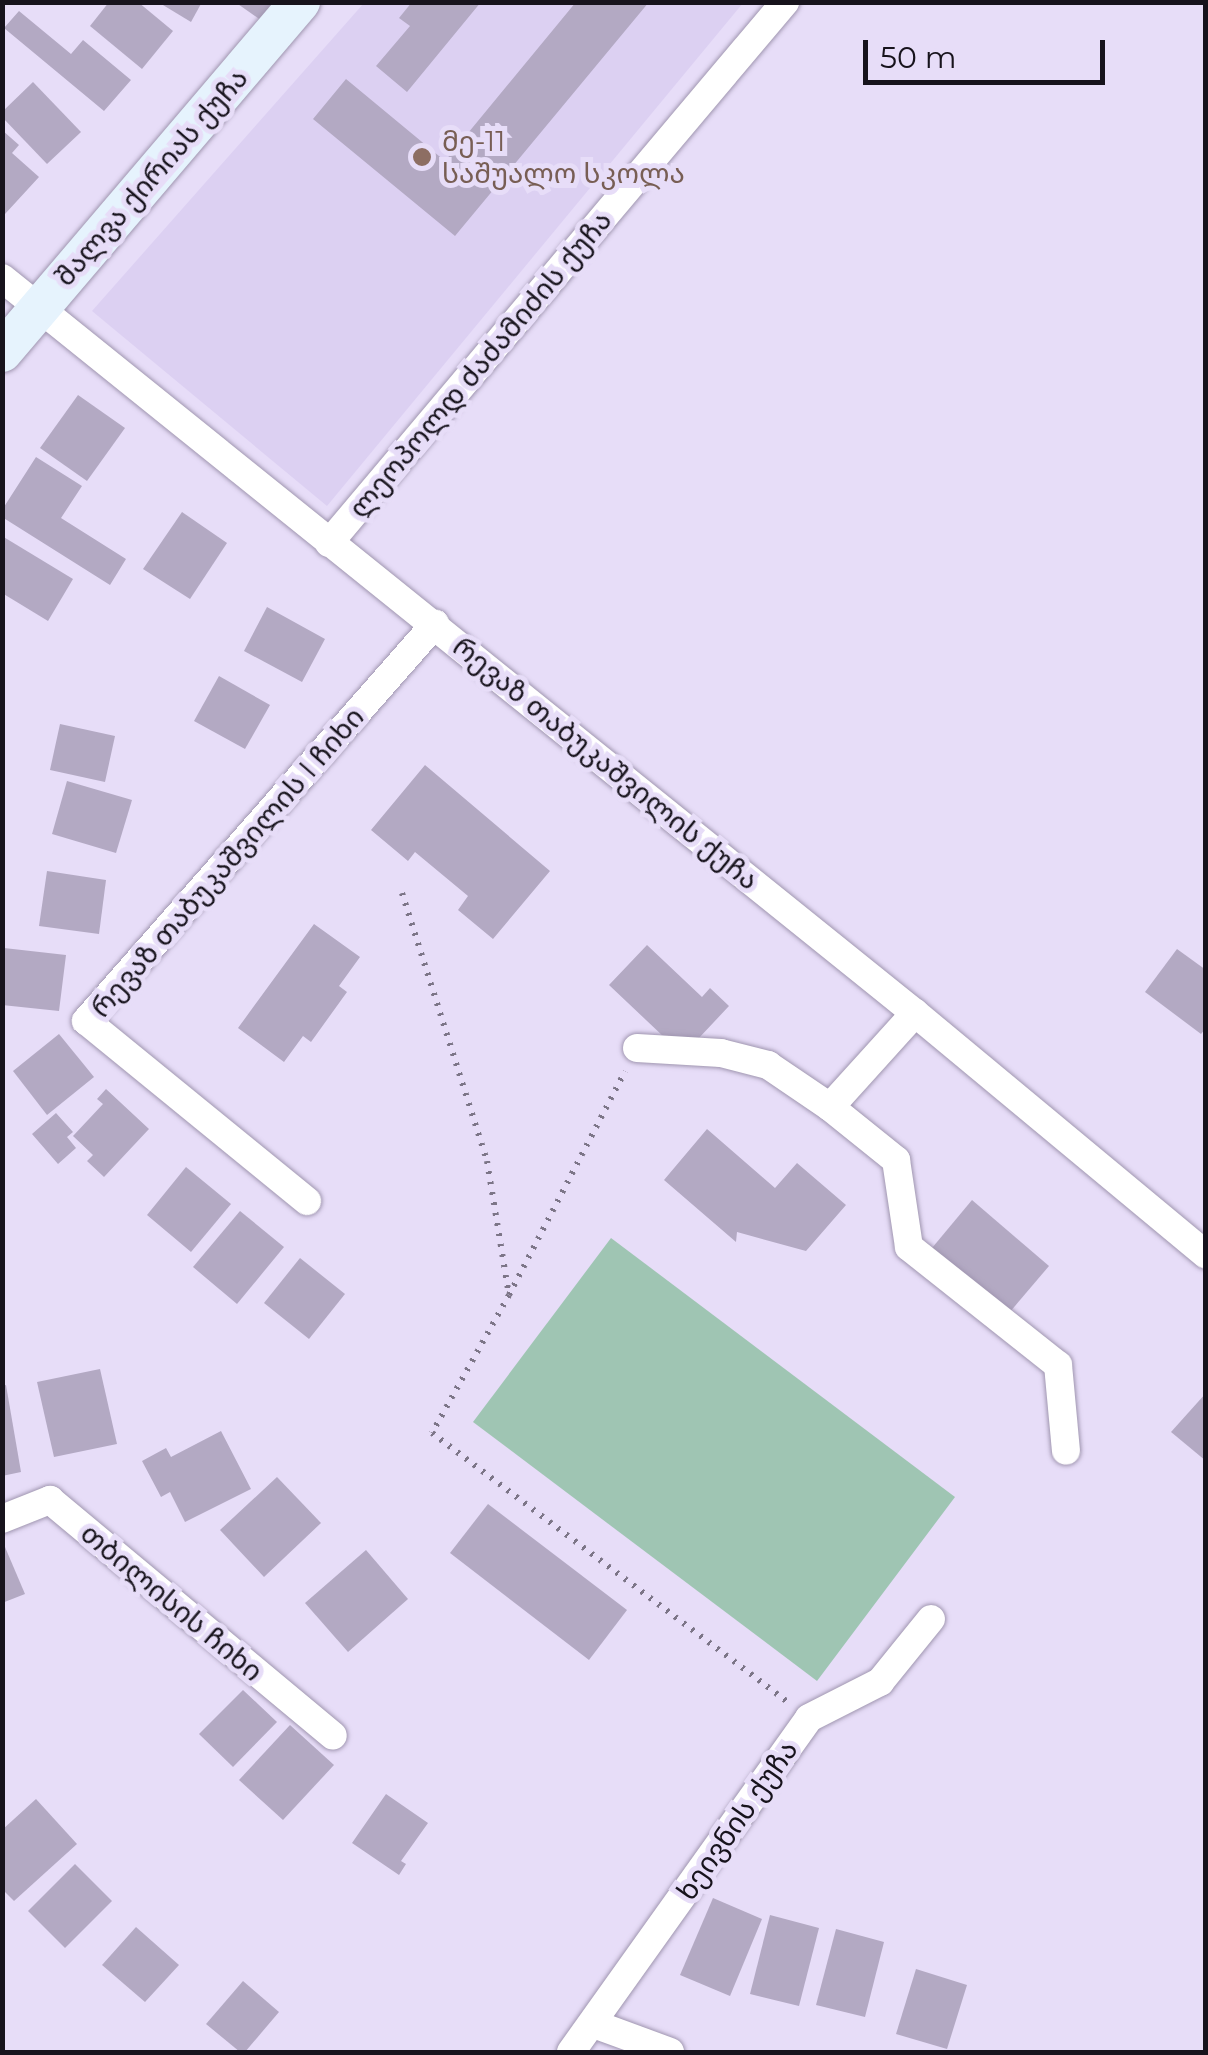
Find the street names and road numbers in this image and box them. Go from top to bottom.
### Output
street label: შალვა ქირიას ქუჩა [47,61,255,293]
street label: ლეოპოლდ ძაძამიძის ქუჩა [342,204,618,524]
street label: რევაზ თაბუკაშვილის ქუჩა [446,629,766,897]
street label: რევაზ თაბუკაშვილის I ჩიხი [83,700,371,1024]
street label: თბილისის ჩიხი [74,1516,270,1688]
street label: ხეივნის ქუჩა [670,1734,804,1906]

